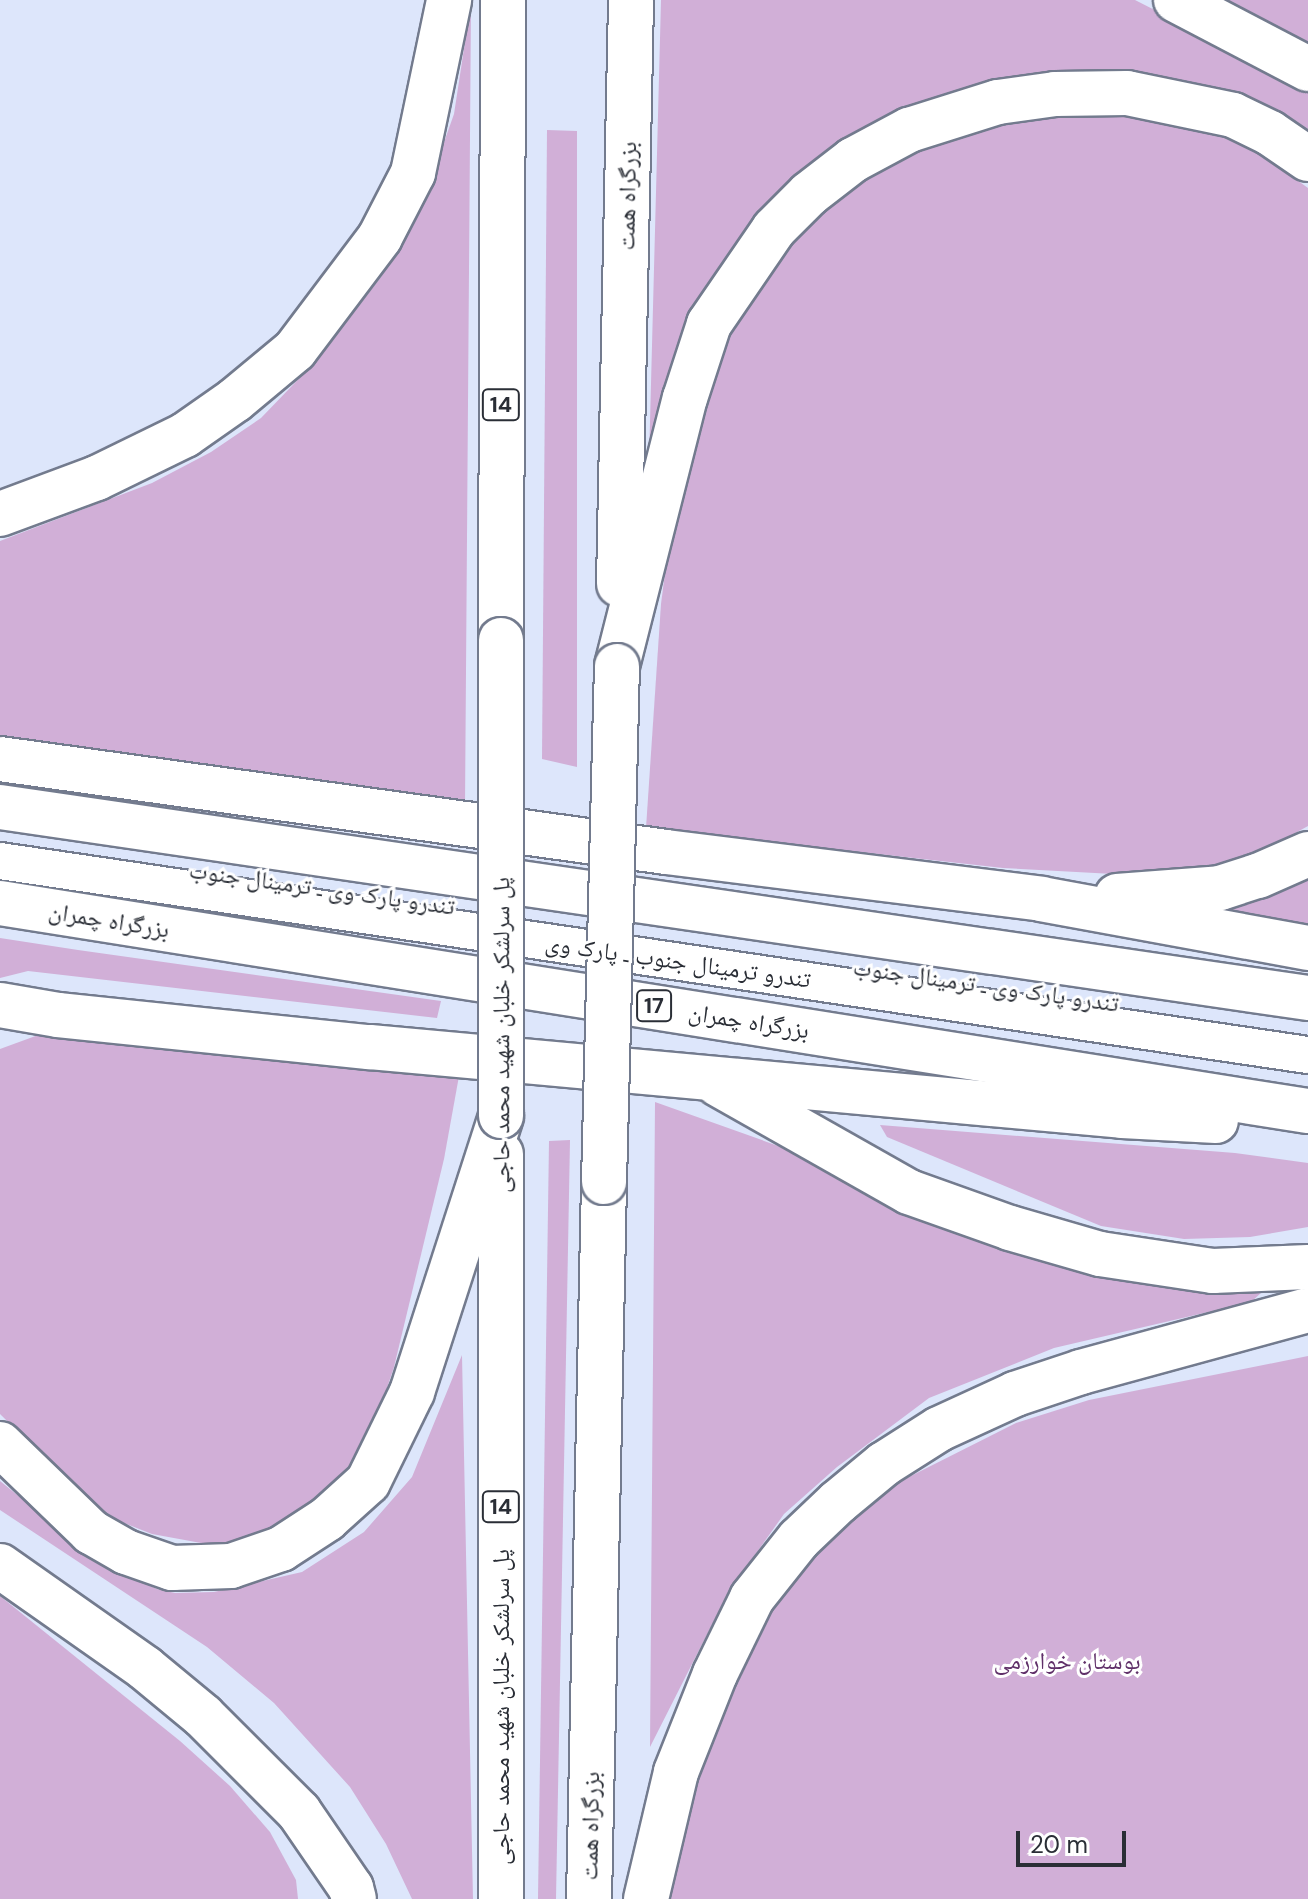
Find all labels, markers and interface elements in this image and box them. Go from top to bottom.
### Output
street label: بزرگراه همت [612,141,642,251]
road number: 14 [481,387,521,423]
street label: تندرو پارک وی ـ ترمینال جنوب [187,855,457,921]
street label: پل سرلشکر خلبان شهید محمد حاجی [487,877,515,1193]
street label: بزرگراه چمران [47,896,171,944]
street label: تندرو ترمینال جنوب ـ پارک وی [543,928,813,994]
street label: تندرو پارک وی ـ ترمینال جنوب [851,952,1121,1018]
road number: 17 [636,988,672,1024]
street label: بزرگراه چمران [687,997,811,1045]
road number: 14 [481,1489,521,1525]
street label: پل سرلشکر خلبان شهید محمد حاجی [487,1549,515,1865]
park label: بوستان خوارزمی [994,1647,1140,1675]
street label: بزرگراه همت [575,1771,605,1881]
scale bar [1020,1815,1130,1865]
text: 20 m [1030,1829,1088,1860]

